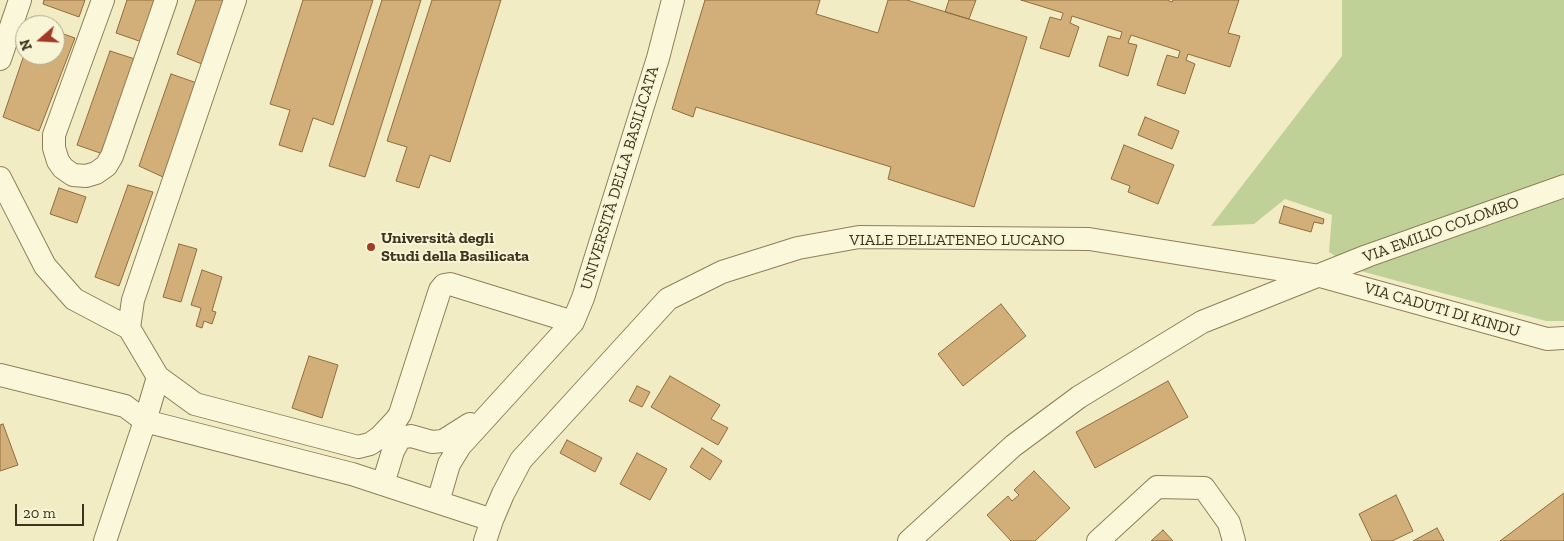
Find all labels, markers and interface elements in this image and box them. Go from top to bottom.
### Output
north arrow [15,15,65,65]
text: N [17,37,36,53]
street label: UNIVERSITÀ DELLA BASILICATA [577,64,663,292]
street label: VIA EMILIO COLOMBO [1360,193,1522,267]
place label: Università degli Studi della Basilicata [381,228,529,266]
street label: VIALE DELL'ATENEO LUCANO [849,230,1065,250]
marker: Università degli Studi della Basilicata [365,241,377,253]
street label: VIA CADUTI DI KINDU [1362,279,1522,341]
scale bar [18,494,86,526]
text: 20 m [23,504,56,522]

